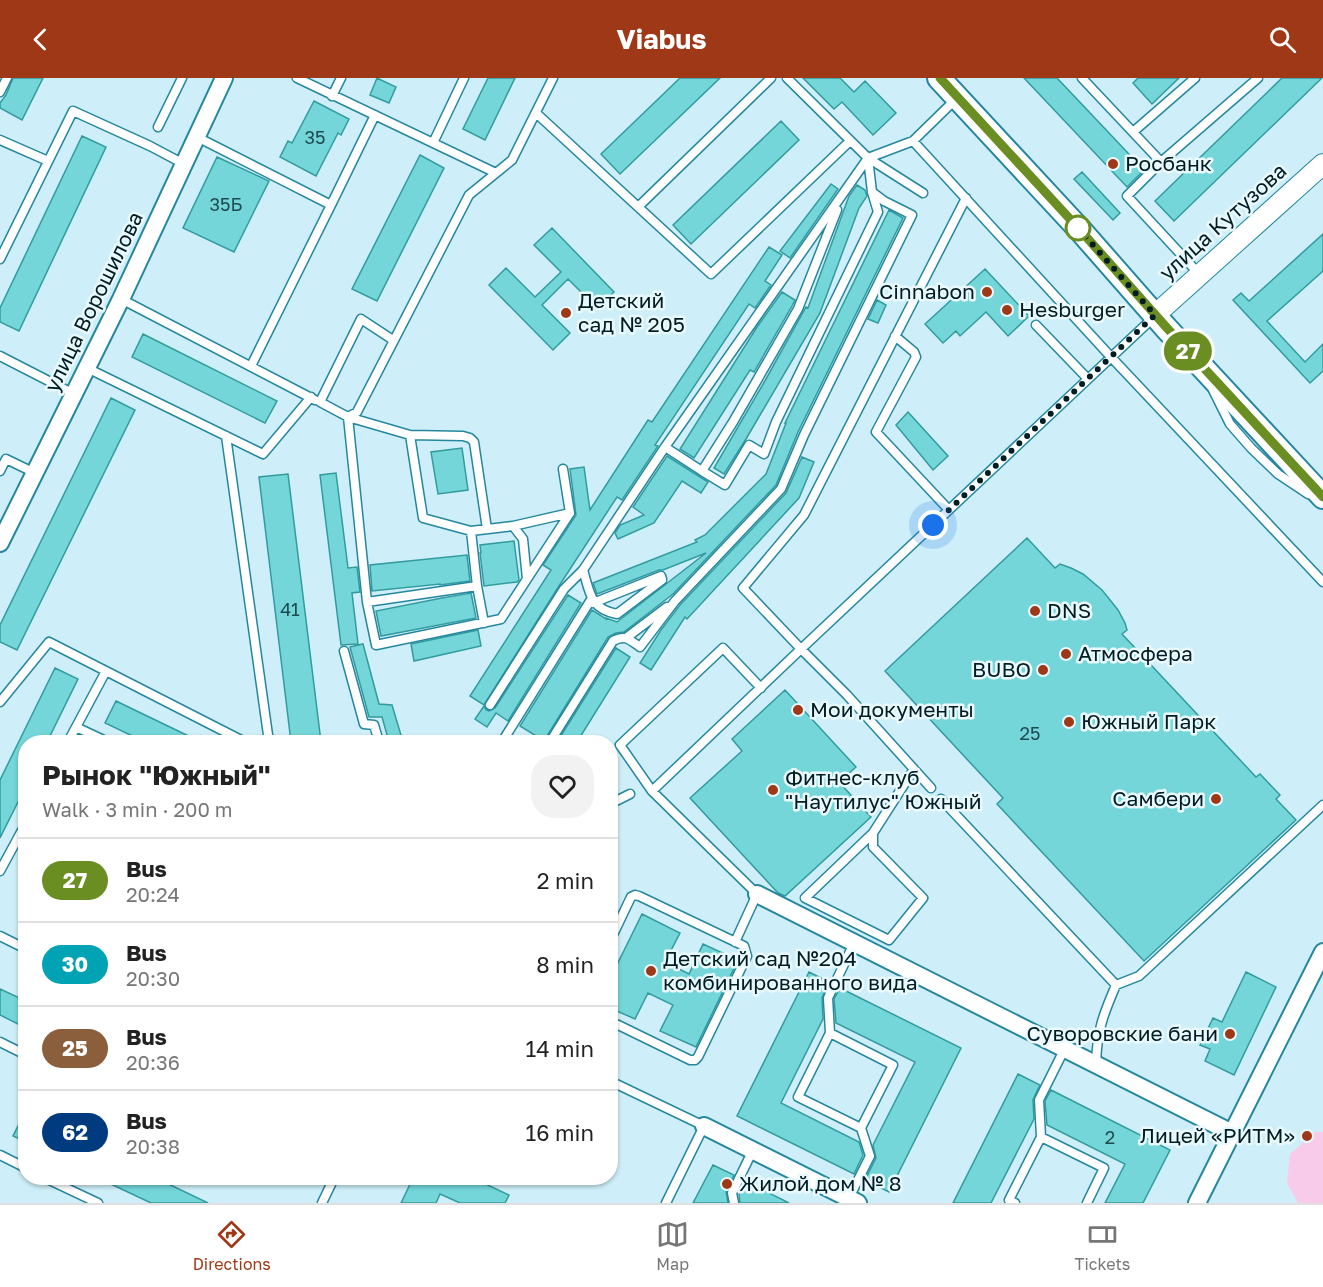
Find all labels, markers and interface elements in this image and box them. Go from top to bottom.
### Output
icon: back [24,23,57,56]
text: Viabus [616,23,707,55]
icon: search [1266,23,1299,56]
house number: 35 [305,126,325,148]
place label: Росбанк [1125,150,1212,176]
marker: Росбанк [1106,157,1120,171]
street label: улица Кутузова [1153,157,1291,285]
house number: 35Б [210,193,242,215]
street label: улица Ворошилова [38,207,148,396]
unlabelled marker [1065,215,1091,241]
place label: Cinnabon [879,278,975,304]
marker: Cinnabon [980,285,994,299]
place label: Детский сад № 205 [578,287,685,337]
place label: Hesburger [1019,296,1125,322]
marker: Hesburger [1000,303,1014,317]
marker: Детский сад № 205 [559,306,573,320]
line badge: 27 [1161,332,1215,370]
text: 27 [1176,338,1200,364]
your location [918,510,948,540]
place label: DNS [1047,597,1091,623]
house number: 41 [280,598,300,620]
marker: DNS [1028,604,1042,618]
place label: Атмосфера [1078,640,1193,666]
marker: Атмосфера [1059,647,1073,661]
place label: BUBO [972,656,1031,682]
marker: BUBO [1036,663,1050,677]
place label: Мои документы [810,696,974,722]
marker: Мои документы [791,703,805,717]
place label: Южный Парк [1081,708,1216,734]
marker: Южный Парк [1062,715,1076,729]
house number: 25 [1020,722,1040,744]
button: heart [531,755,594,818]
text: Рынок "Южный" [42,758,271,791]
place label: Фитнес-клуб "Наутилус" Южный [785,764,982,814]
marker: Фитнес-клуб "Наутилус" Южный [766,783,780,797]
place label: Самбери [1112,785,1204,811]
marker: Самбери [1209,792,1223,806]
text: Walk · 3 min · 200 m [42,797,233,821]
text: Bus [126,855,167,882]
text: 27 [63,867,87,893]
text: 2 min [537,867,594,894]
text: 20:24 [126,882,180,906]
text: Bus [126,939,167,966]
place label: Детский сад №204 комбинированного вида [663,945,918,995]
text: 30 [62,951,88,977]
text: 8 min [536,951,594,978]
marker: Детский сад №204 комбинированного вида [644,964,658,978]
text: 20:30 [126,966,180,990]
place label: Суворовские бани [1026,1020,1218,1046]
text: Bus [126,1023,167,1050]
marker: Суворовские бани [1223,1027,1237,1041]
text: 25 [62,1035,88,1061]
text: 14 min [526,1035,594,1062]
text: 20:36 [126,1050,180,1074]
text: Bus [126,1107,167,1134]
text: 62 [62,1119,88,1145]
text: 16 min [526,1119,594,1146]
place label: Лицей «РИТМ» [1140,1122,1295,1148]
house number: 2 [1105,1126,1115,1148]
marker: Лицей «РИТМ» [1300,1129,1314,1143]
text: 20:38 [126,1134,180,1158]
place label: Жилой дом № 8 [739,1170,902,1196]
marker: Жилой дом № 8 [720,1177,734,1191]
tab: Directions [193,1218,271,1274]
tab: Map [656,1218,689,1274]
tab: Tickets [1075,1218,1130,1274]

